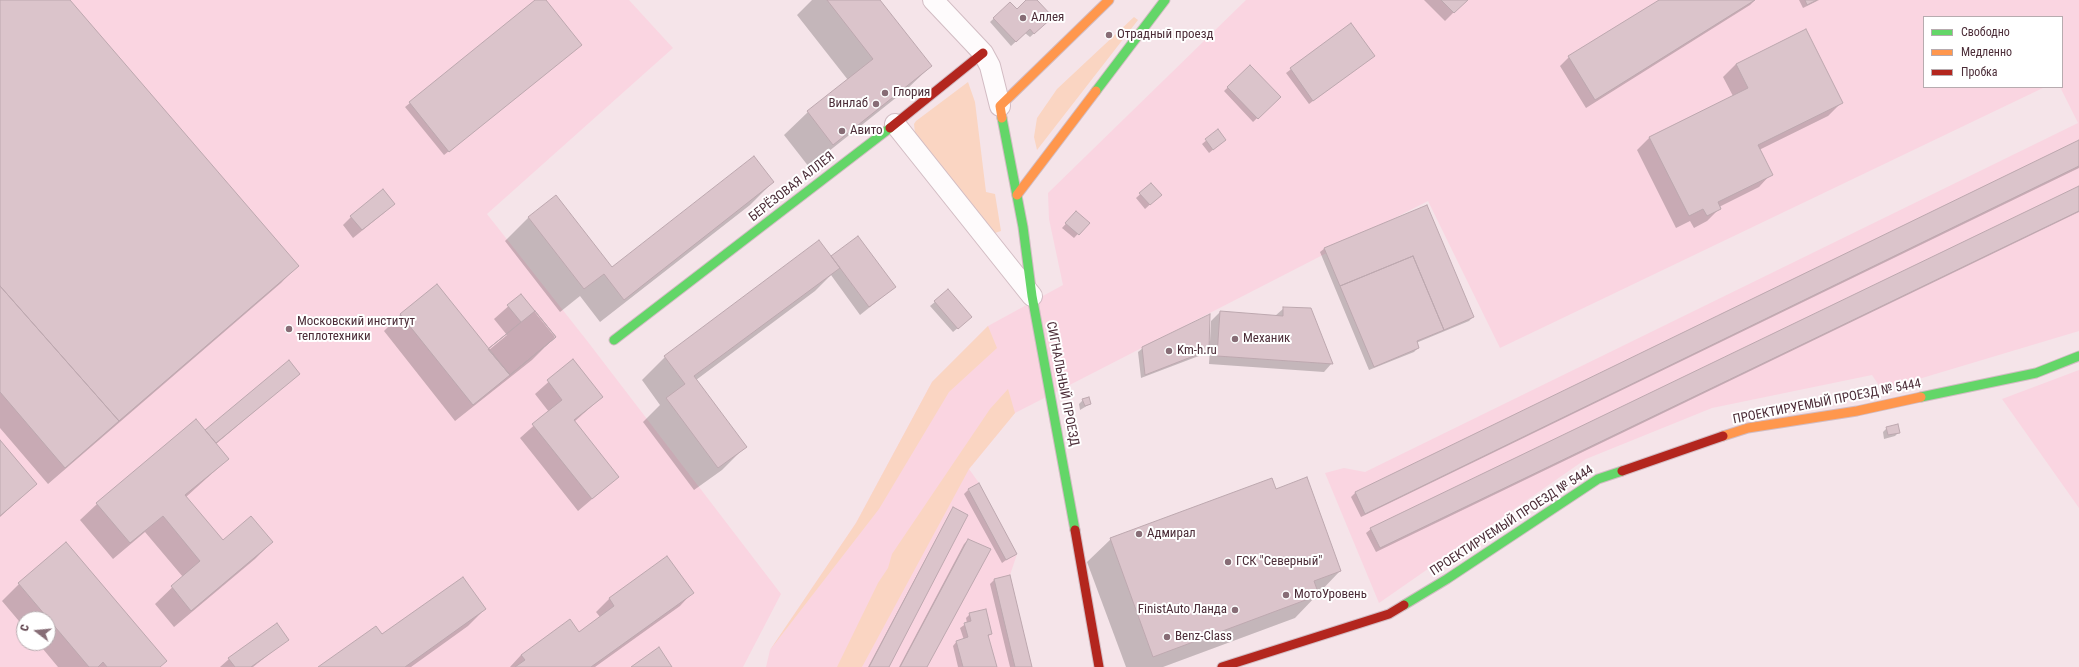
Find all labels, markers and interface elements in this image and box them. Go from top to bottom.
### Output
place label: Аллея [1031,10,1064,26]
marker: Аллея [1018,13,1028,23]
legend [1923,16,2063,88]
text: Свободно [1961,25,2010,39]
place label: Отрадный проезд [1117,27,1213,43]
marker: Отрадный проезд [1104,30,1114,40]
text: Медленно [1961,45,2012,59]
text: Пробка [1961,65,1998,79]
place label: Глория [893,85,930,101]
marker: Глория [880,88,890,98]
place label: Винлаб [829,96,868,112]
marker: Винлаб [871,99,881,109]
place label: Авито [850,123,882,139]
marker: Авито [837,126,847,136]
street label: БЕРЁЗОВАЯ АЛЛЕЯ [746,149,838,225]
place label: Московский институт теплотехники [297,314,415,345]
street label: СИГНАЛЬНЫЙ ПРОЕЗД [1042,320,1082,448]
marker: Московский институт теплотехники [284,324,294,334]
place label: Механик [1243,331,1290,347]
marker: Механик [1230,334,1240,344]
place label: Km-h.ru [1177,343,1217,359]
marker: Km-h.ru [1164,346,1174,356]
street label: ПРОЕКТИРУЕМЫЙ ПРОЕЗД № 5444 [1732,376,1922,428]
street label: ПРОЕКТИРУЕМЫЙ ПРОЕЗД № 5444 [1428,462,1596,580]
place label: Адмирал [1147,526,1196,542]
marker: Адмирал [1134,529,1144,539]
place label: ГСК "Северный" [1236,554,1322,570]
marker: ГСК "Северный" [1223,557,1233,567]
place label: МотоУровень [1294,587,1367,603]
marker: МотоУровень [1281,590,1291,600]
place label: FinistAuto Ланда [1138,602,1227,618]
marker: FinistAuto Ланда [1230,605,1240,615]
north arrow [16,611,56,651]
text: С [18,623,32,633]
place label: Benz-Class [1175,629,1232,645]
marker: Benz-Class [1162,632,1172,642]

